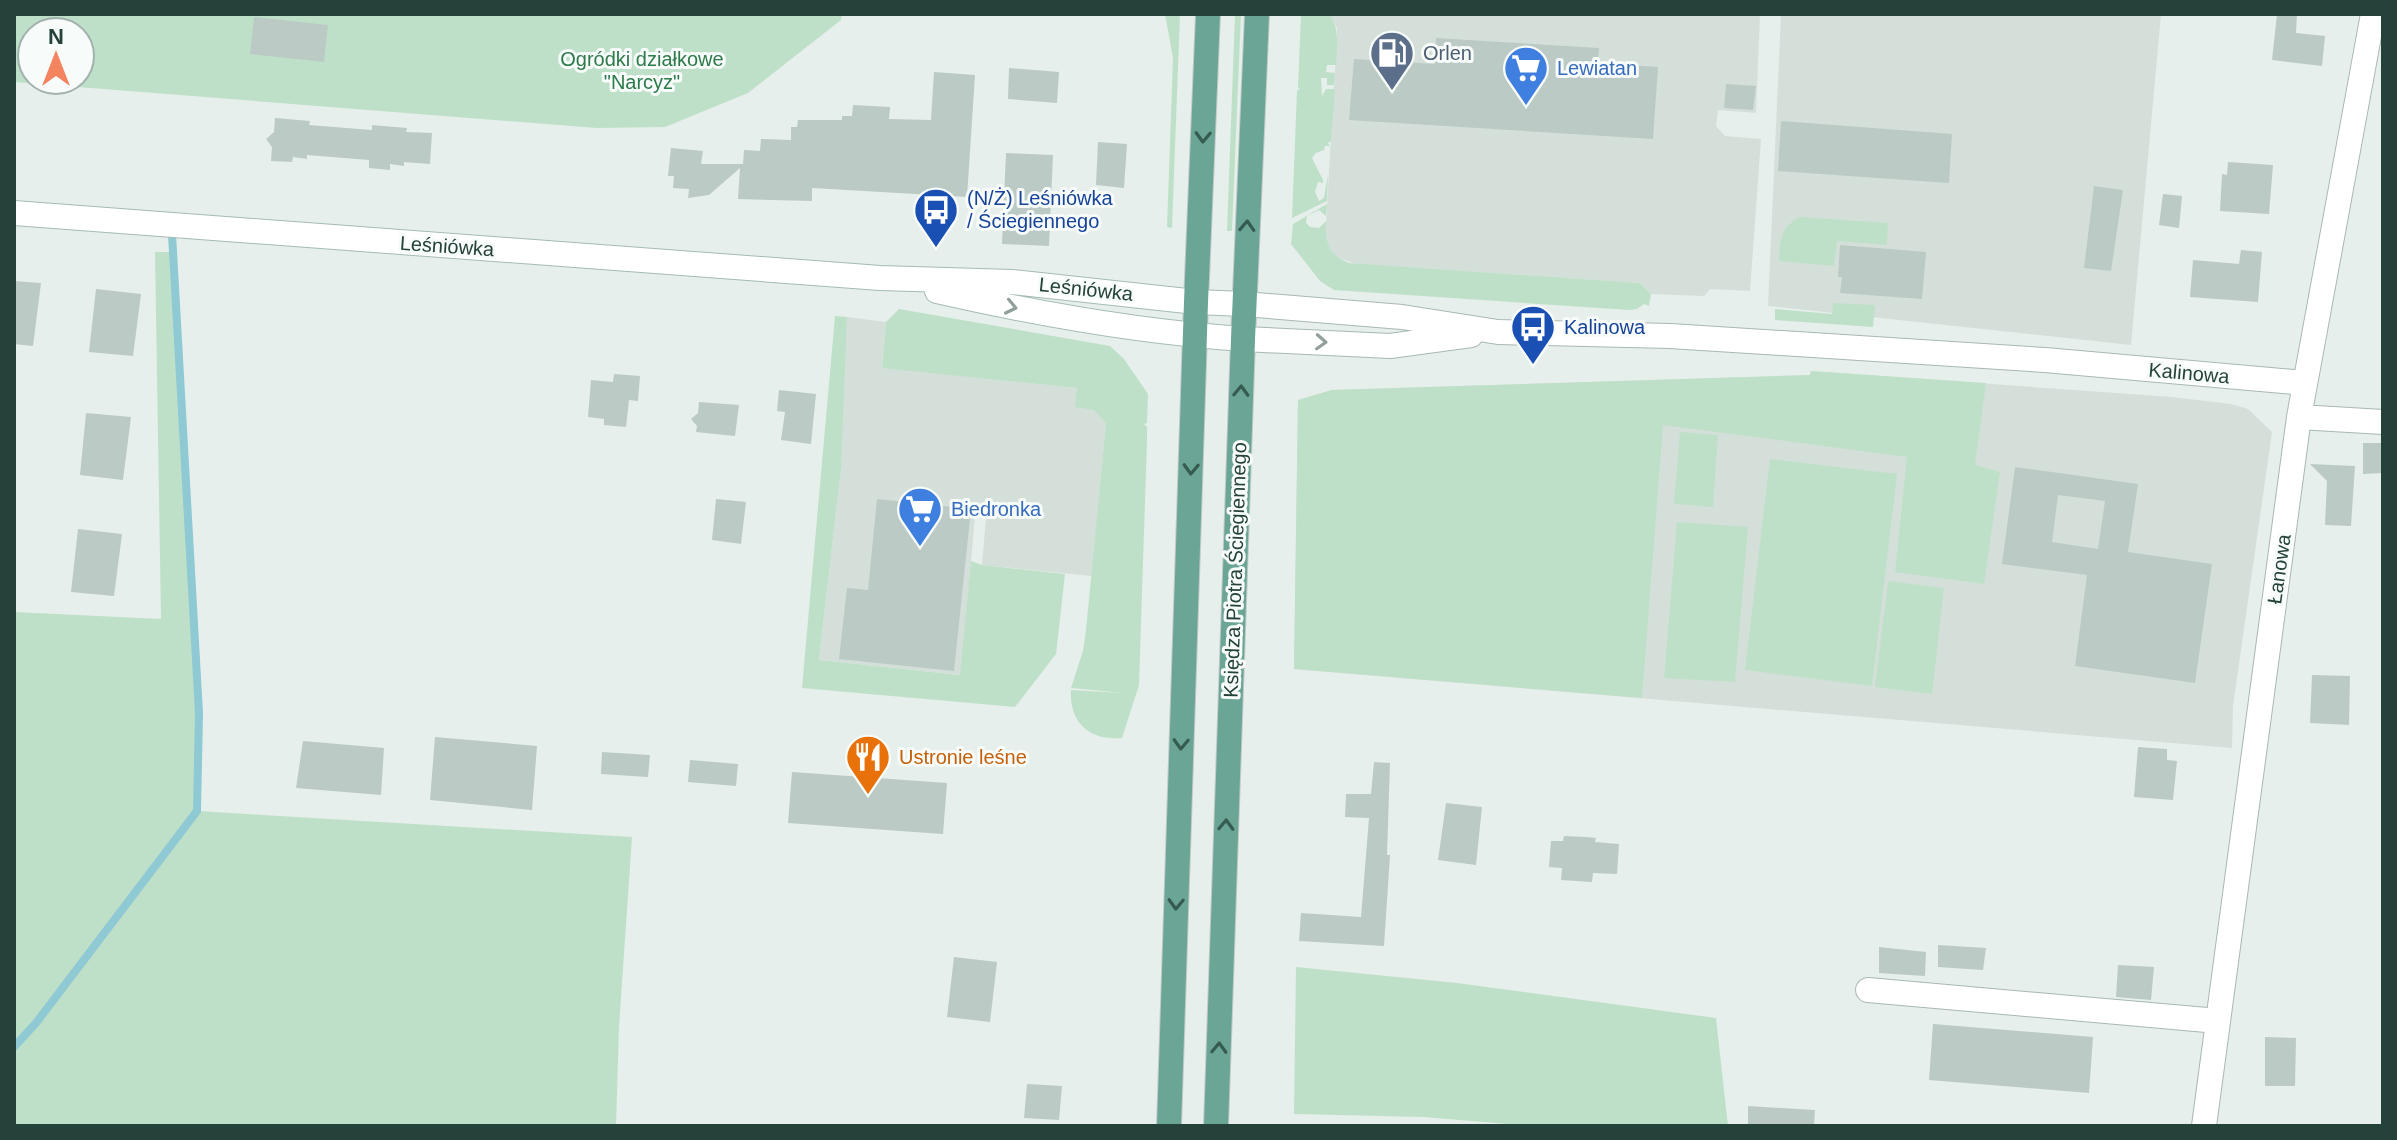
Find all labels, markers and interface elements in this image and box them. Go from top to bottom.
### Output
north arrow [16,16,96,96]
text: N [48,24,64,49]
fuel station icon: Orlen [1368,29,1416,92]
place label: Orlen [1423,42,1472,64]
supermarket icon: Lewiatan [1502,44,1550,107]
park label: Ogródki działkowe "Narcyz" [560,48,724,93]
place label: Lewiatan [1557,57,1637,79]
one-way arrow [1195,131,1212,144]
bus stop icon: (N/Ż) Leśniówka / Ściegiennego [912,186,960,249]
place label: (N/Ż) Leśniówka / Ściegiennego [967,187,1113,232]
one-way arrow [1239,219,1256,232]
street label: Leśniówka [399,232,496,260]
street label: Leśniówka [1038,273,1135,305]
one-way arrow [1004,298,1017,315]
bus stop icon: Kalinowa [1509,303,1557,366]
place label: Kalinowa [1564,316,1646,338]
one-way arrow [1315,333,1328,350]
street label: Kalinowa [2148,359,2231,388]
one-way arrow [1233,384,1250,397]
street label: Księdza Piotra Ściegiennego [1219,442,1250,698]
one-way arrow [1182,463,1199,476]
supermarket icon: Biedronka [896,485,944,548]
place label: Biedronka [951,498,1042,520]
street label: Łanowa [2263,532,2295,605]
restaurant icon: Ustronie leśne [844,733,892,796]
one-way arrow [1173,738,1190,751]
place label: Ustronie leśne [899,746,1027,768]
one-way arrow [1218,818,1235,831]
one-way arrow [1168,898,1185,911]
one-way arrow [1210,1041,1227,1054]

